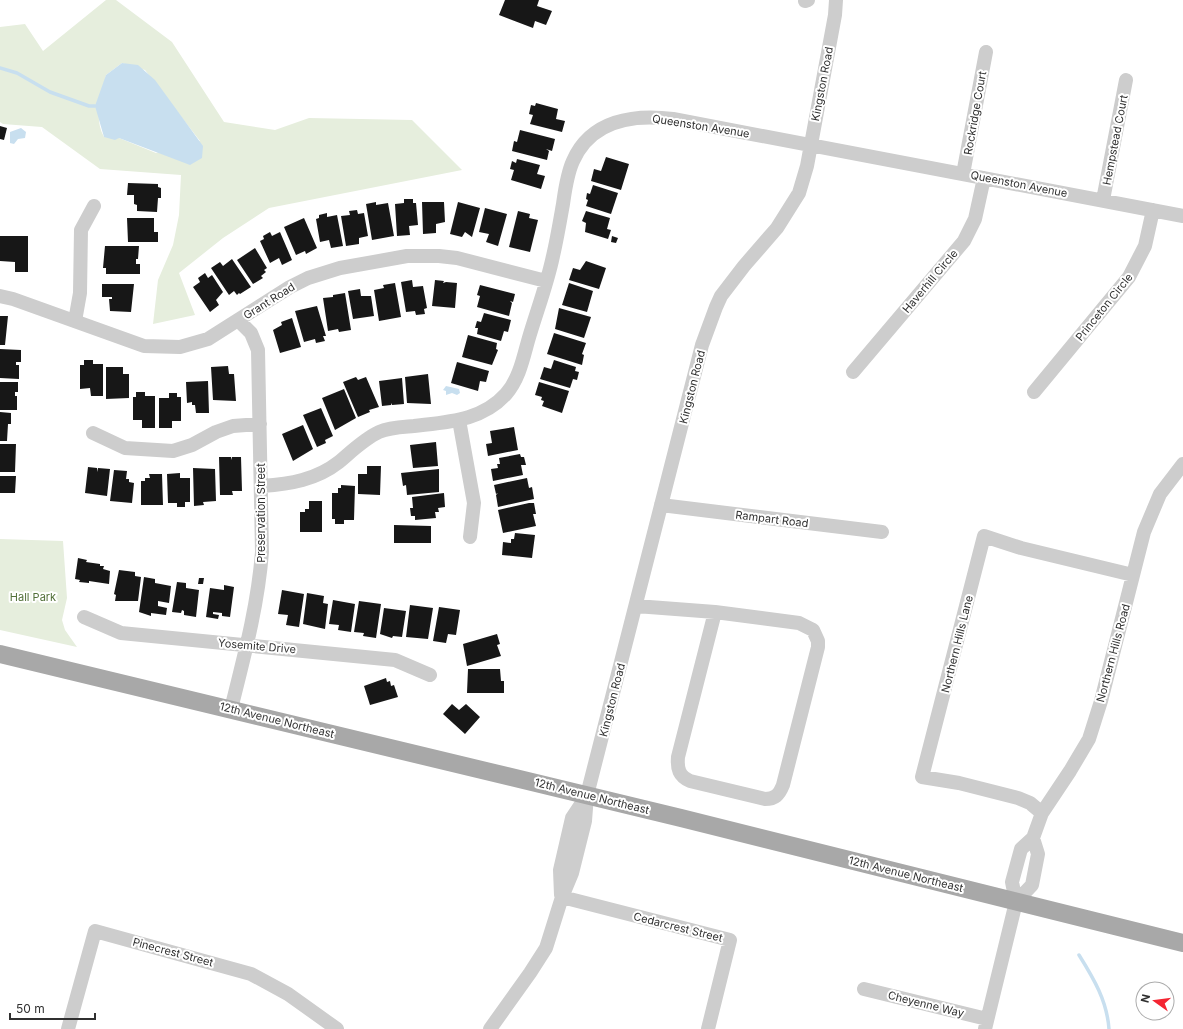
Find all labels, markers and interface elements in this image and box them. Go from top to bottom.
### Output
street label: Kingston Road [808,46,836,122]
street label: Rockridge Court [961,70,989,156]
street label: Hempstead Court [1099,93,1131,186]
street label: Queenston Avenue [651,111,751,141]
street label: Queenston Avenue [969,168,1069,200]
street label: Haverhill Circle [899,246,961,316]
street label: Princeton Circle [1072,270,1136,344]
street label: Grant Road [241,280,297,322]
street label: Kingston Road [676,349,708,425]
street label: Preservation Street [254,463,268,563]
street label: Rampart Road [735,508,809,530]
park label: Hall Park [10,590,56,604]
street label: Northern Hills Lane [938,594,976,694]
street label: Northern Hills Road [1093,602,1133,704]
street label: Yosemite Drive [218,636,296,656]
street label: Kingston Road [596,662,628,738]
street label: 12th Avenue Northeast [218,699,336,741]
street label: 12th Avenue Northeast [533,775,651,817]
street label: 12th Avenue Northeast [847,853,965,895]
street label: Cedarcrest Street [632,909,724,945]
street label: Pinecrest Street [131,935,215,970]
north arrow [1135,981,1175,1021]
street label: Cheyenne Way [886,988,966,1020]
text: N [1137,993,1153,1004]
scale bar [10,995,95,1021]
text: 50 m [16,1001,45,1016]

